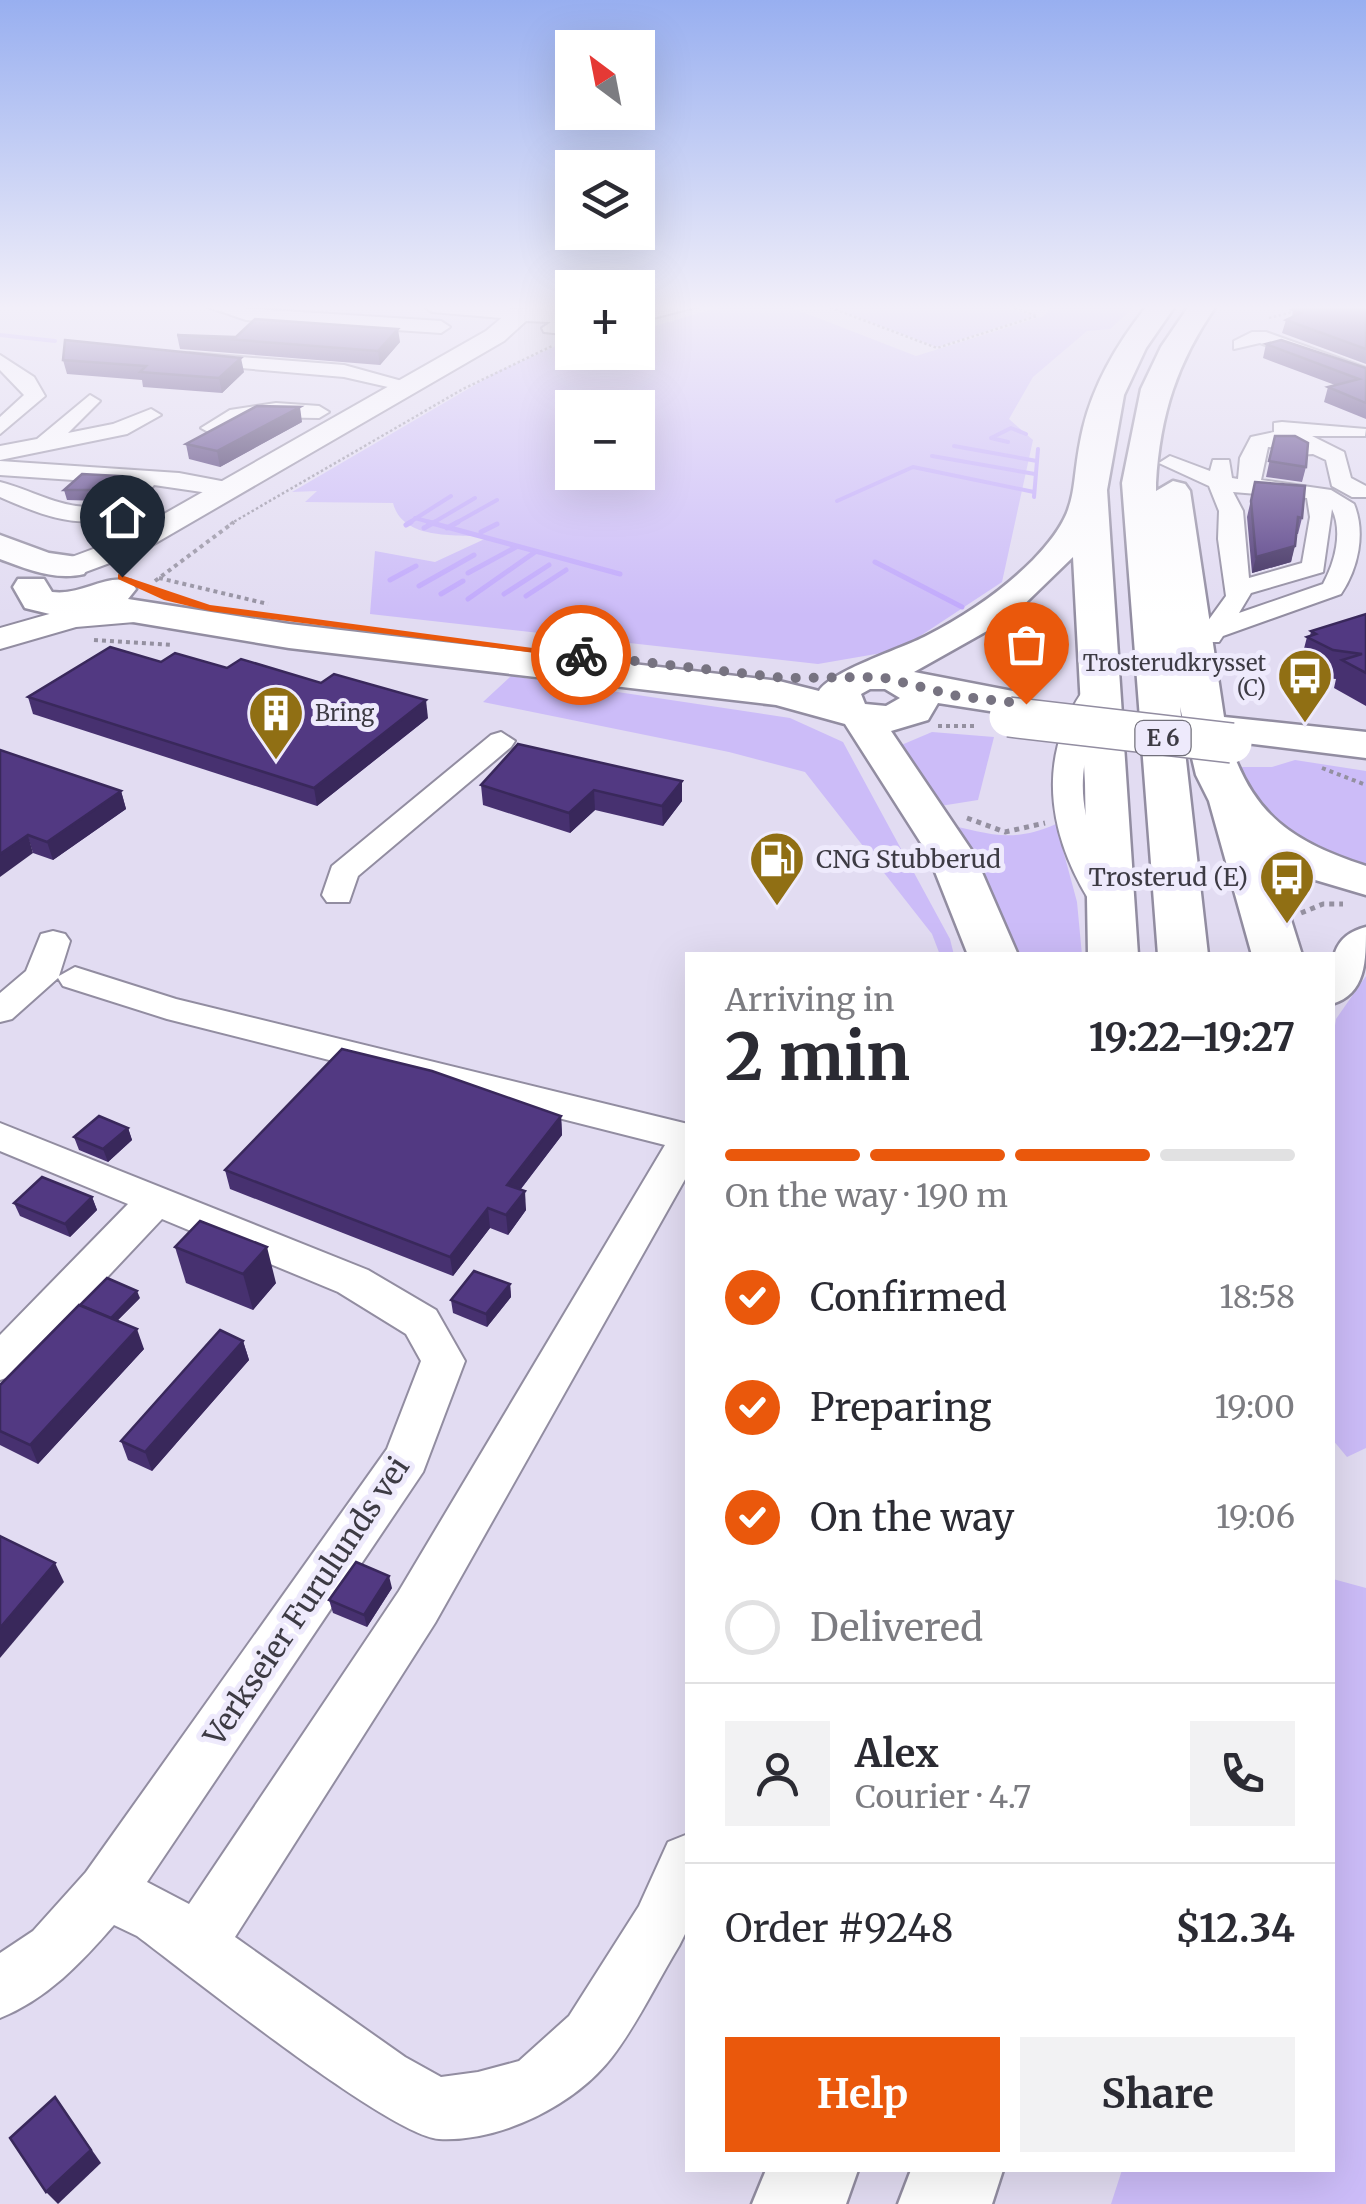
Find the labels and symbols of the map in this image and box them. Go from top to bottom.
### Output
north arrow [555,30,655,130]
pin [80,475,165,578]
pin [984,602,1069,705]
courier [531,605,631,705]
bus stop icon: Trosterudkrysset (C) [1275,646,1335,725]
place label: Trosterudkrysset (C) [1083,649,1266,702]
building icon: Bring [246,683,306,762]
place label: Bring [315,699,374,727]
road number: E 6 [1136,721,1190,755]
fuel station icon: CNG Stubberud [747,829,807,908]
place label: CNG Stubberud [816,843,1001,875]
bus stop icon: Trosterud (E) [1257,847,1317,926]
place label: Trosterud (E) [1089,861,1248,893]
street label: Verkseier Furulunds vei [194,1449,417,1754]

